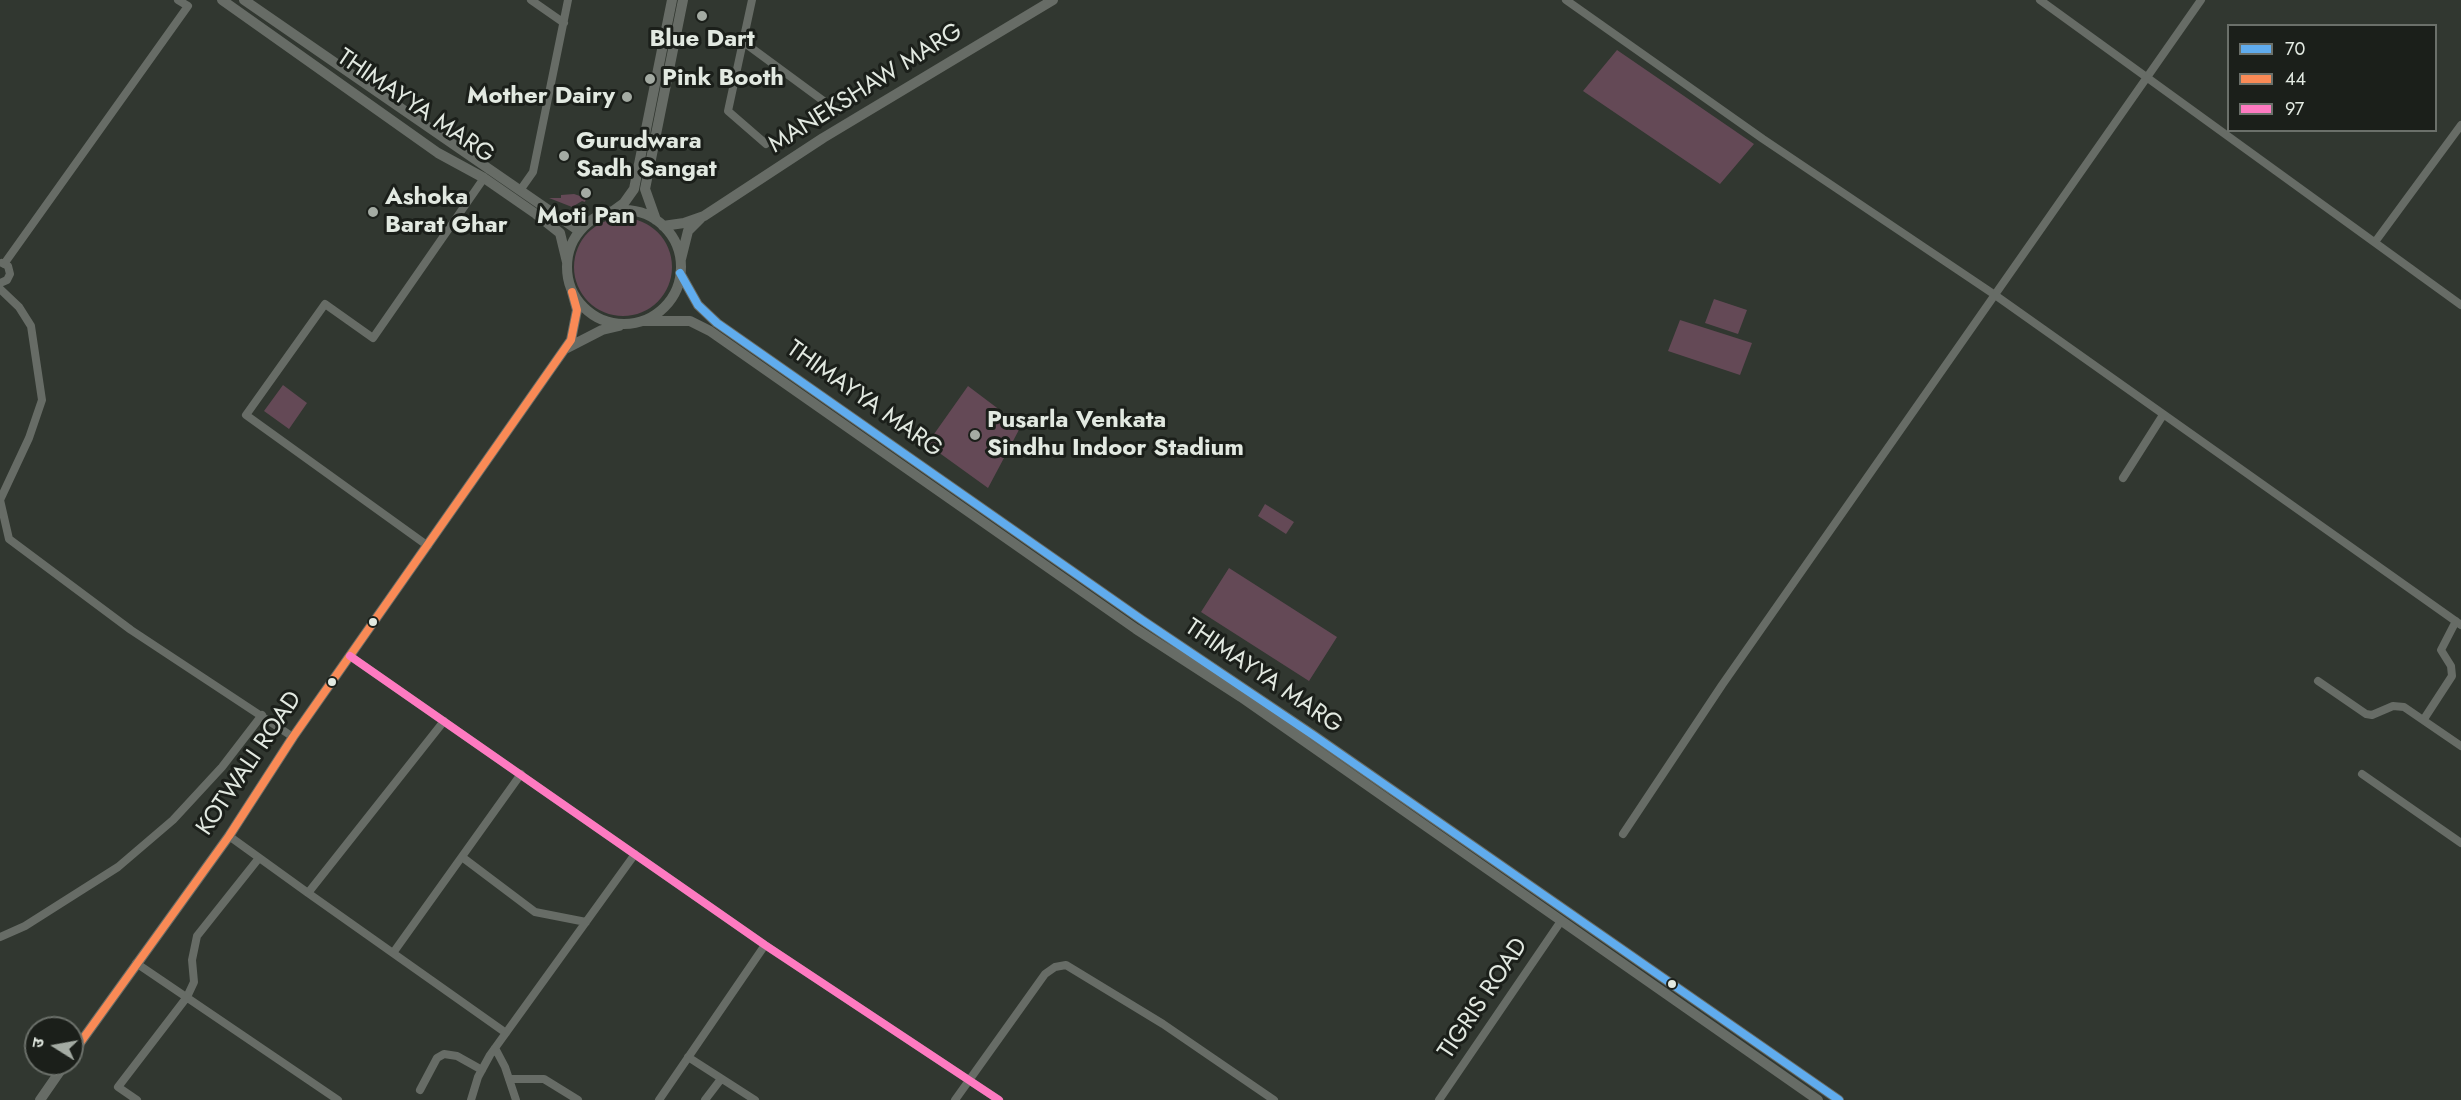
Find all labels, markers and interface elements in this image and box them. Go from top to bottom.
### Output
marker: Blue Dart [695,9,709,23]
street label: MANEKSHAW MARG [764,18,968,160]
legend [2227,24,2437,132]
place label: Blue Dart [649,26,755,54]
text: 70 [2285,36,2305,62]
street label: THIMAYYA MARG [331,44,499,170]
place label: Pink Booth [662,65,784,93]
text: 44 [2285,66,2306,92]
marker: Pink Booth [643,72,657,86]
place label: Mother Dairy [467,83,615,111]
marker: Mother Dairy [620,90,634,104]
text: 97 [2285,96,2304,122]
place label: Gurudwara Sadh Sangat [576,128,717,184]
marker: Gurudwara Sadh Sangat [557,149,571,163]
place label: Ashoka Barat Ghar [385,184,507,240]
marker: Moti Pan [579,186,593,200]
place label: Moti Pan [537,203,635,231]
marker: Ashoka Barat Ghar [366,205,380,219]
street label: THIMAYYA MARG [781,336,947,464]
place label: Pusarla Venkata Sindhu Indoor Stadium [987,407,1244,463]
marker: Pusarla Venkata Sindhu Indoor Stadium [968,428,982,442]
street label: THIMAYYA MARG [1179,614,1347,740]
unlabelled marker [367,616,379,628]
unlabelled marker [326,676,338,688]
street label: KOTWALI ROAD [191,687,309,841]
street label: TIGRIS ROAD [1433,933,1535,1065]
unlabelled marker [1666,978,1678,990]
north arrow [24,1016,84,1076]
text: उ [26,1036,50,1050]

